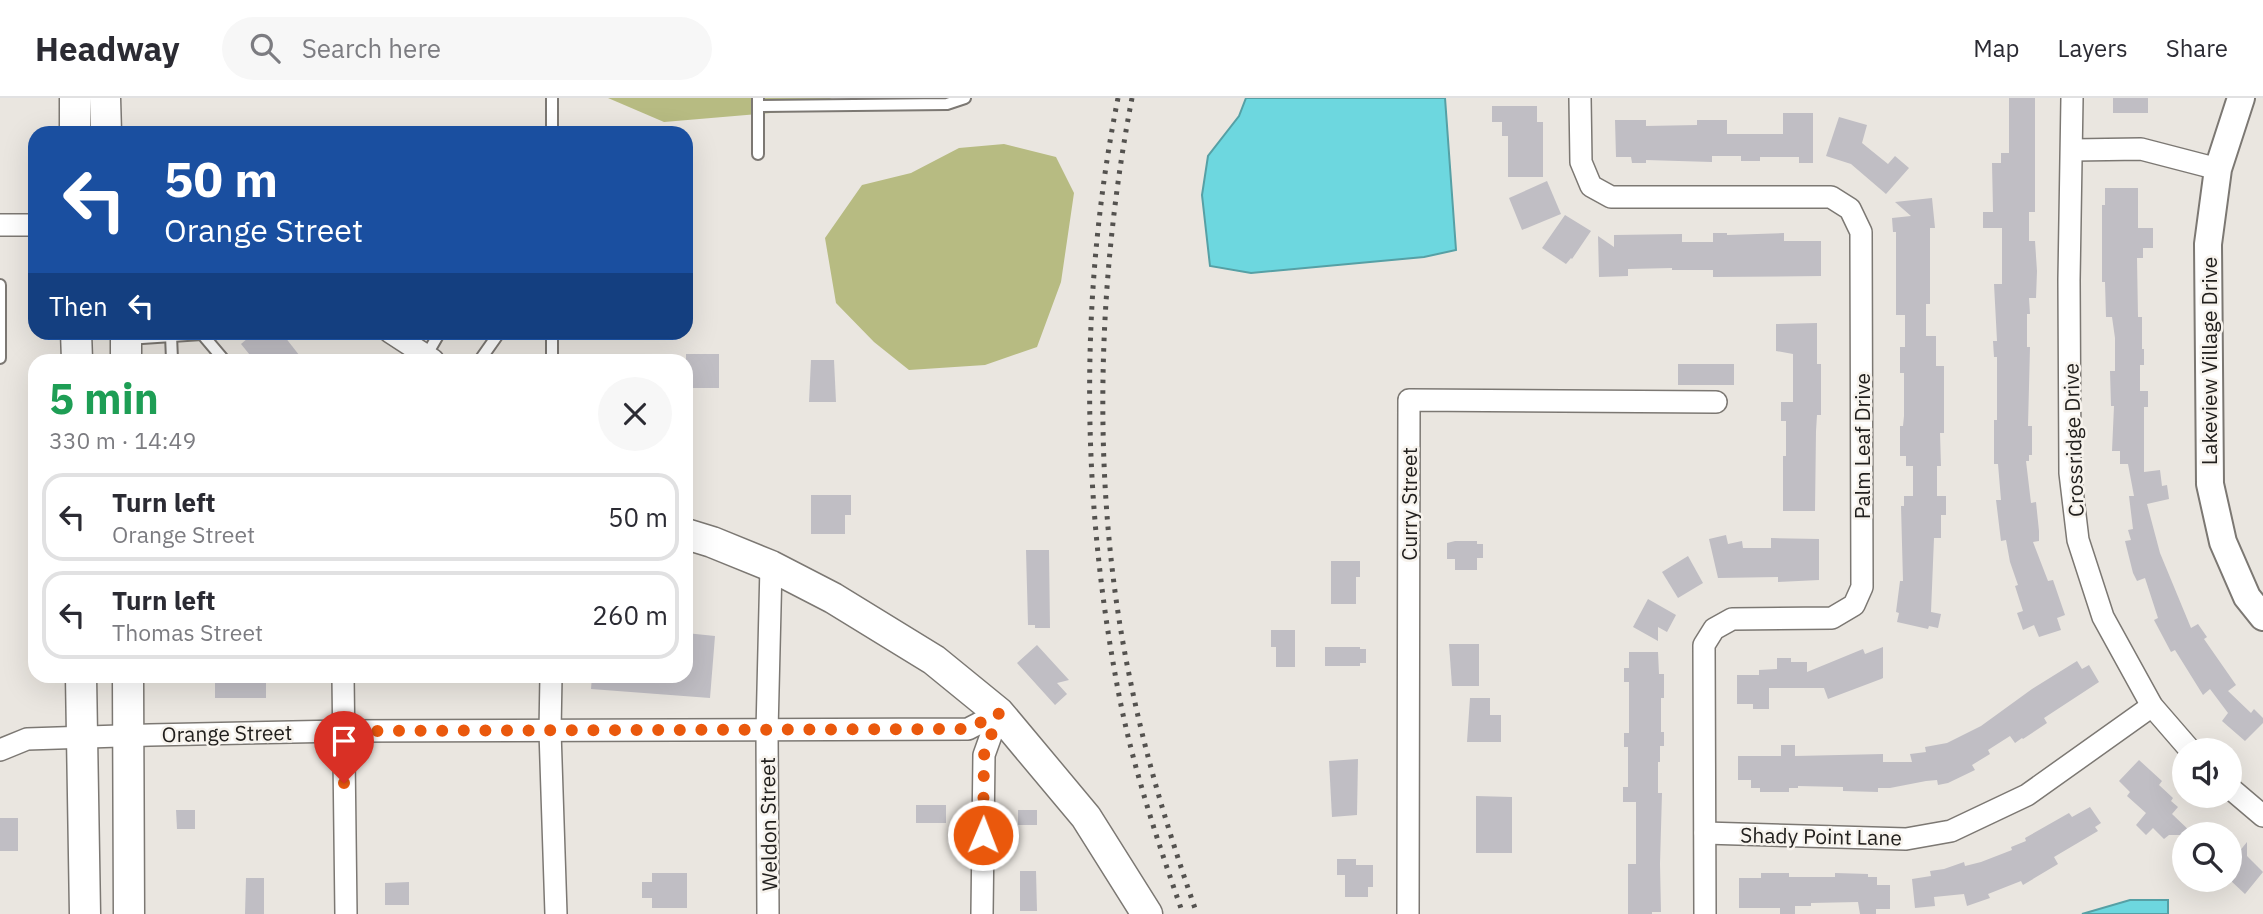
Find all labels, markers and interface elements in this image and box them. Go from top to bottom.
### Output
search box [222,17,712,80]
text: Headway [35,27,180,70]
icon: search [246,29,284,67]
text: Search here [302,31,441,65]
text: Map [1973,32,2020,64]
text: Layers [2058,32,2128,64]
text: Share [2166,32,2228,64]
text: 50 m [164,147,278,210]
icon: left [49,154,140,245]
text: Orange Street [164,209,363,251]
street label: Lakeview Village Drive [2195,257,2223,465]
icon: left [122,287,160,325]
text: Then [49,289,108,323]
street label: Crossridge Drive [2056,363,2090,517]
text: 5 min [49,371,159,426]
street label: Palm Leaf Drive [1848,373,1876,519]
button: close [598,377,672,451]
text: 330 m · 14:49 [49,425,196,455]
street label: Curry Street [1395,447,1423,561]
text: Turn left [112,485,215,519]
icon: left [53,498,91,536]
text: 50 m [608,500,668,534]
text: Orange Street [112,519,255,549]
text: Turn left [112,583,215,617]
icon: left [53,596,91,634]
text: 260 m [592,598,668,632]
text: Thomas Street [112,617,263,647]
pin [314,711,374,783]
street label: Orange Street [161,718,293,748]
icon: arrive [325,722,363,760]
map controls [2172,738,2242,892]
button: sound [2172,738,2242,808]
street label: Weldon Street [753,757,783,891]
position arrow [946,798,1020,872]
street label: Shady Point Lane [1740,821,1902,851]
button: search [2172,822,2242,892]

